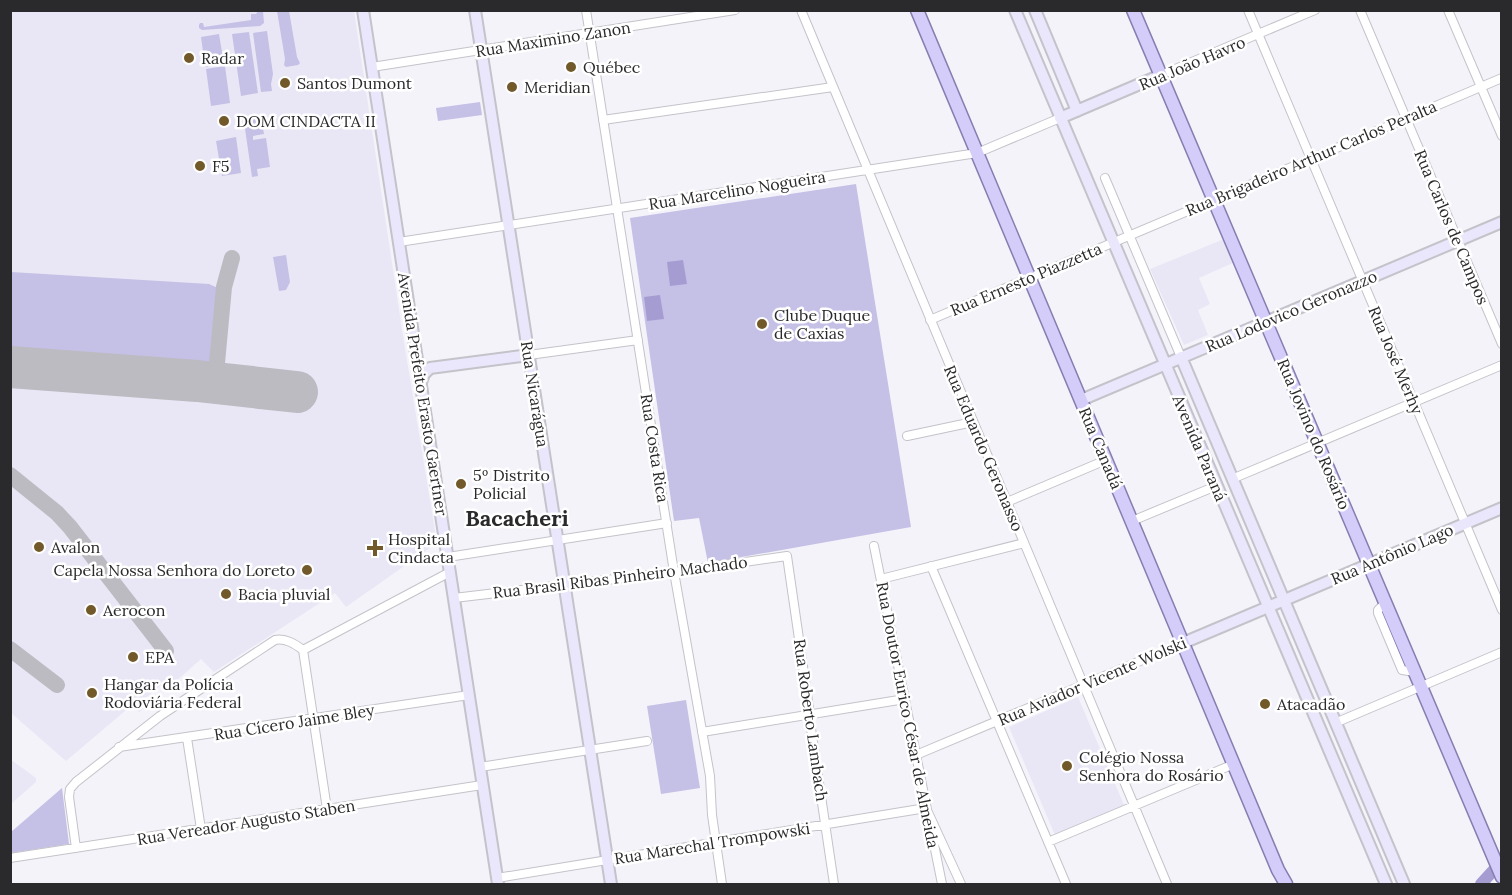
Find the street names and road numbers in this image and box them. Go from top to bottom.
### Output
street label: Rua Maximino Zanon [474,17,632,61]
street label: Rua João Havro [1136,32,1248,94]
street label: Rua Brigadeiro Arthur Carlos Peralta [1182,96,1440,220]
street label: Rua Carlos de Campos [1410,147,1494,307]
street label: Rua Marcelino Nogueira [647,166,827,214]
street label: Rua Ernesto Piazzetta [947,238,1105,320]
street label: Rua Lodovico Geronazzo [1202,266,1380,356]
street label: Avenida Prefeito Erasto Gaertner [394,270,452,517]
street label: Rua José Merhy [1364,303,1428,418]
street label: Rua Nicarágua [517,339,553,449]
street label: Rua Jovino do Rosário [1273,356,1355,512]
street label: Rua Eduardo Geronasso [940,362,1028,534]
street label: Avenida Paraná [1168,391,1231,504]
street label: Rua Costa Rica [637,392,673,504]
street label: Rua Canadá [1075,404,1127,492]
street label: Rua Antônio Lago [1328,519,1456,589]
street label: Rua Brasil Ribas Pinheiro Machado [492,551,748,603]
street label: Rua Doutor Eurico César de Almeida [872,580,944,850]
street label: Rua Aviador Vicente Wolski [995,632,1189,730]
street label: Rua Roberto Lambach [790,637,832,803]
street label: Rua Cícero Jaime Bley [212,699,376,745]
street label: Rua Vereador Augusto Staben [135,795,357,849]
street label: Rua Marechal Trompowski [613,818,811,868]

